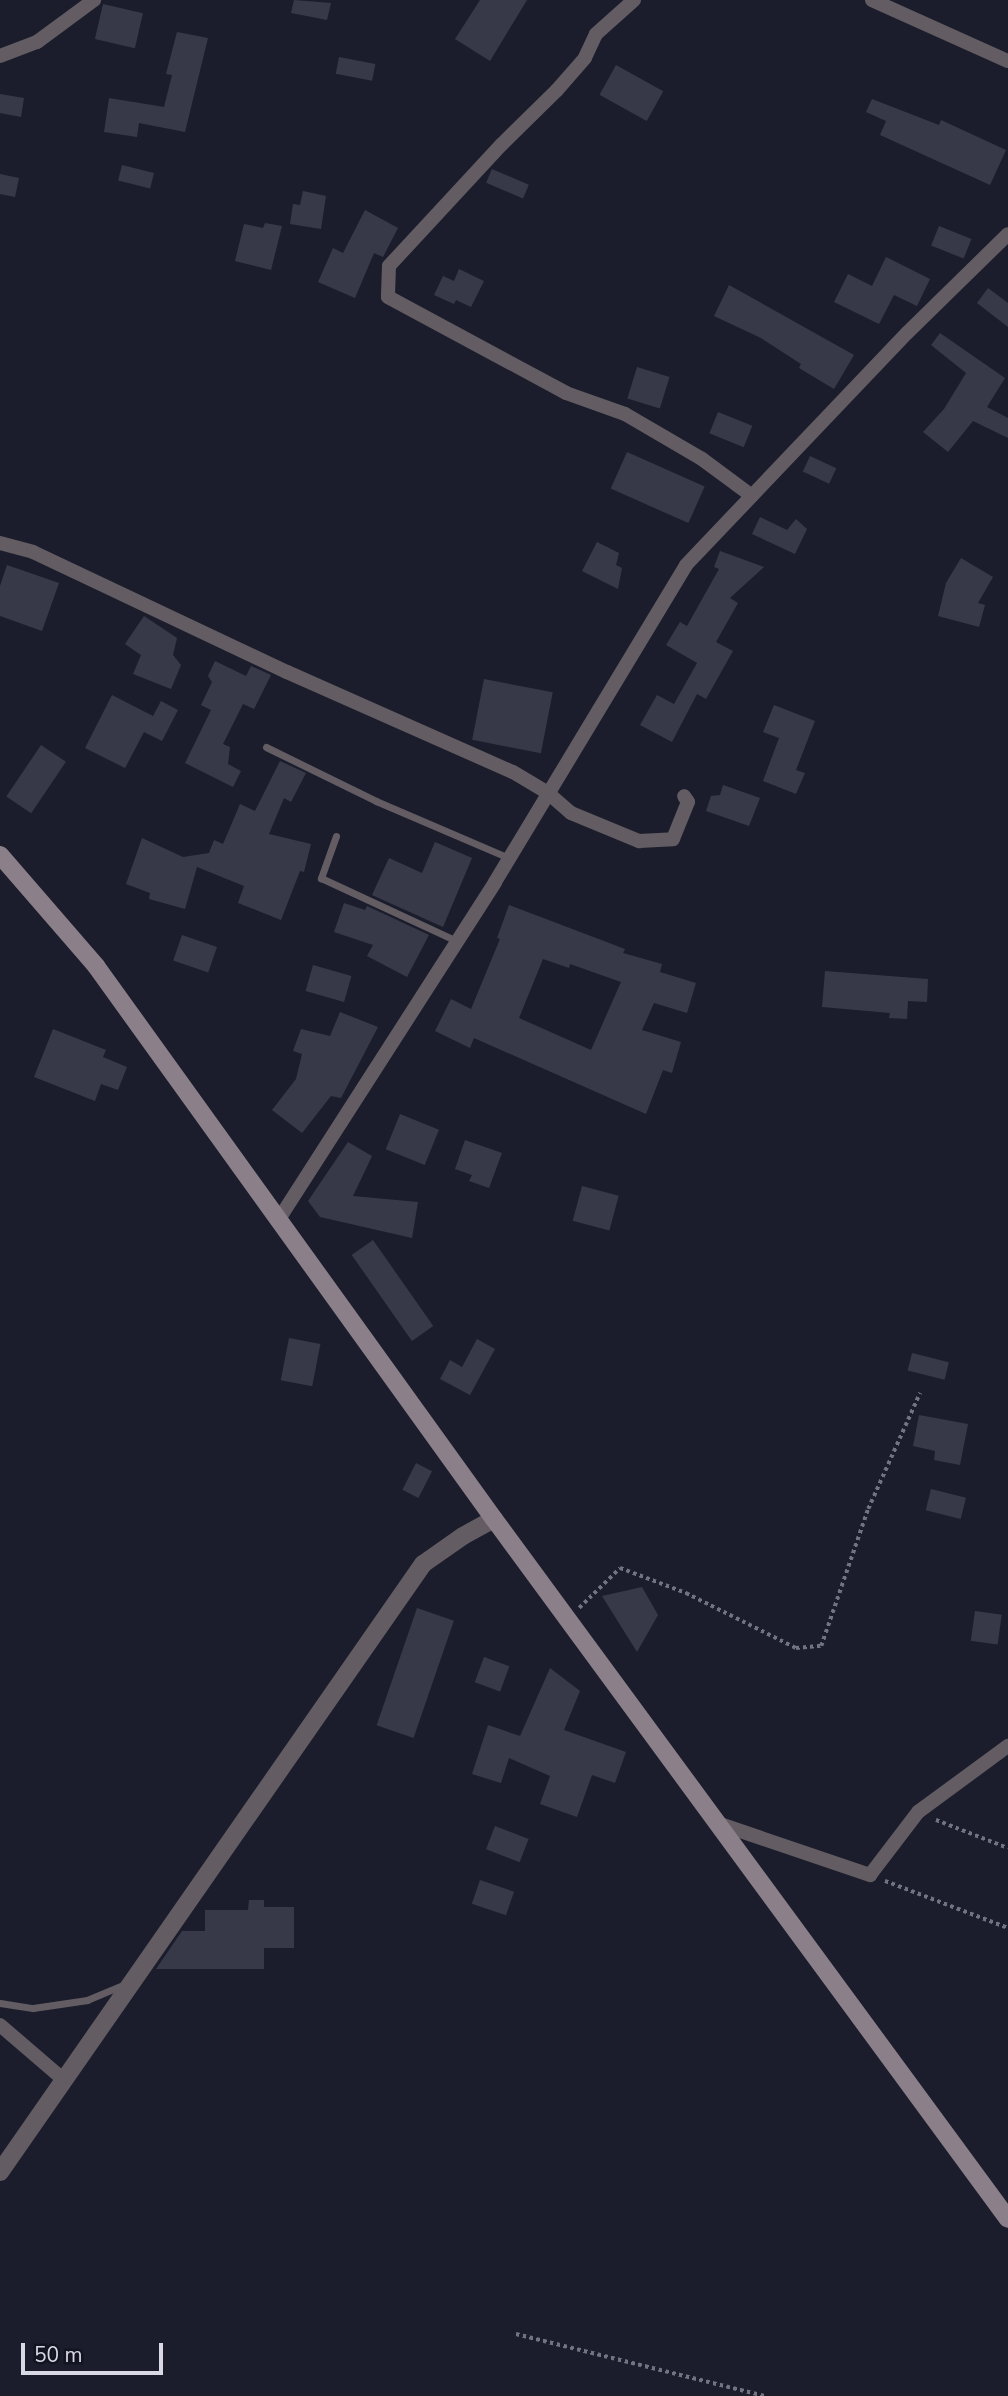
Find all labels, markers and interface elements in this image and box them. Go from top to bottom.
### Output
scale bar [24,2330,166,2374]
text: 50 m [34,2341,83,2369]

